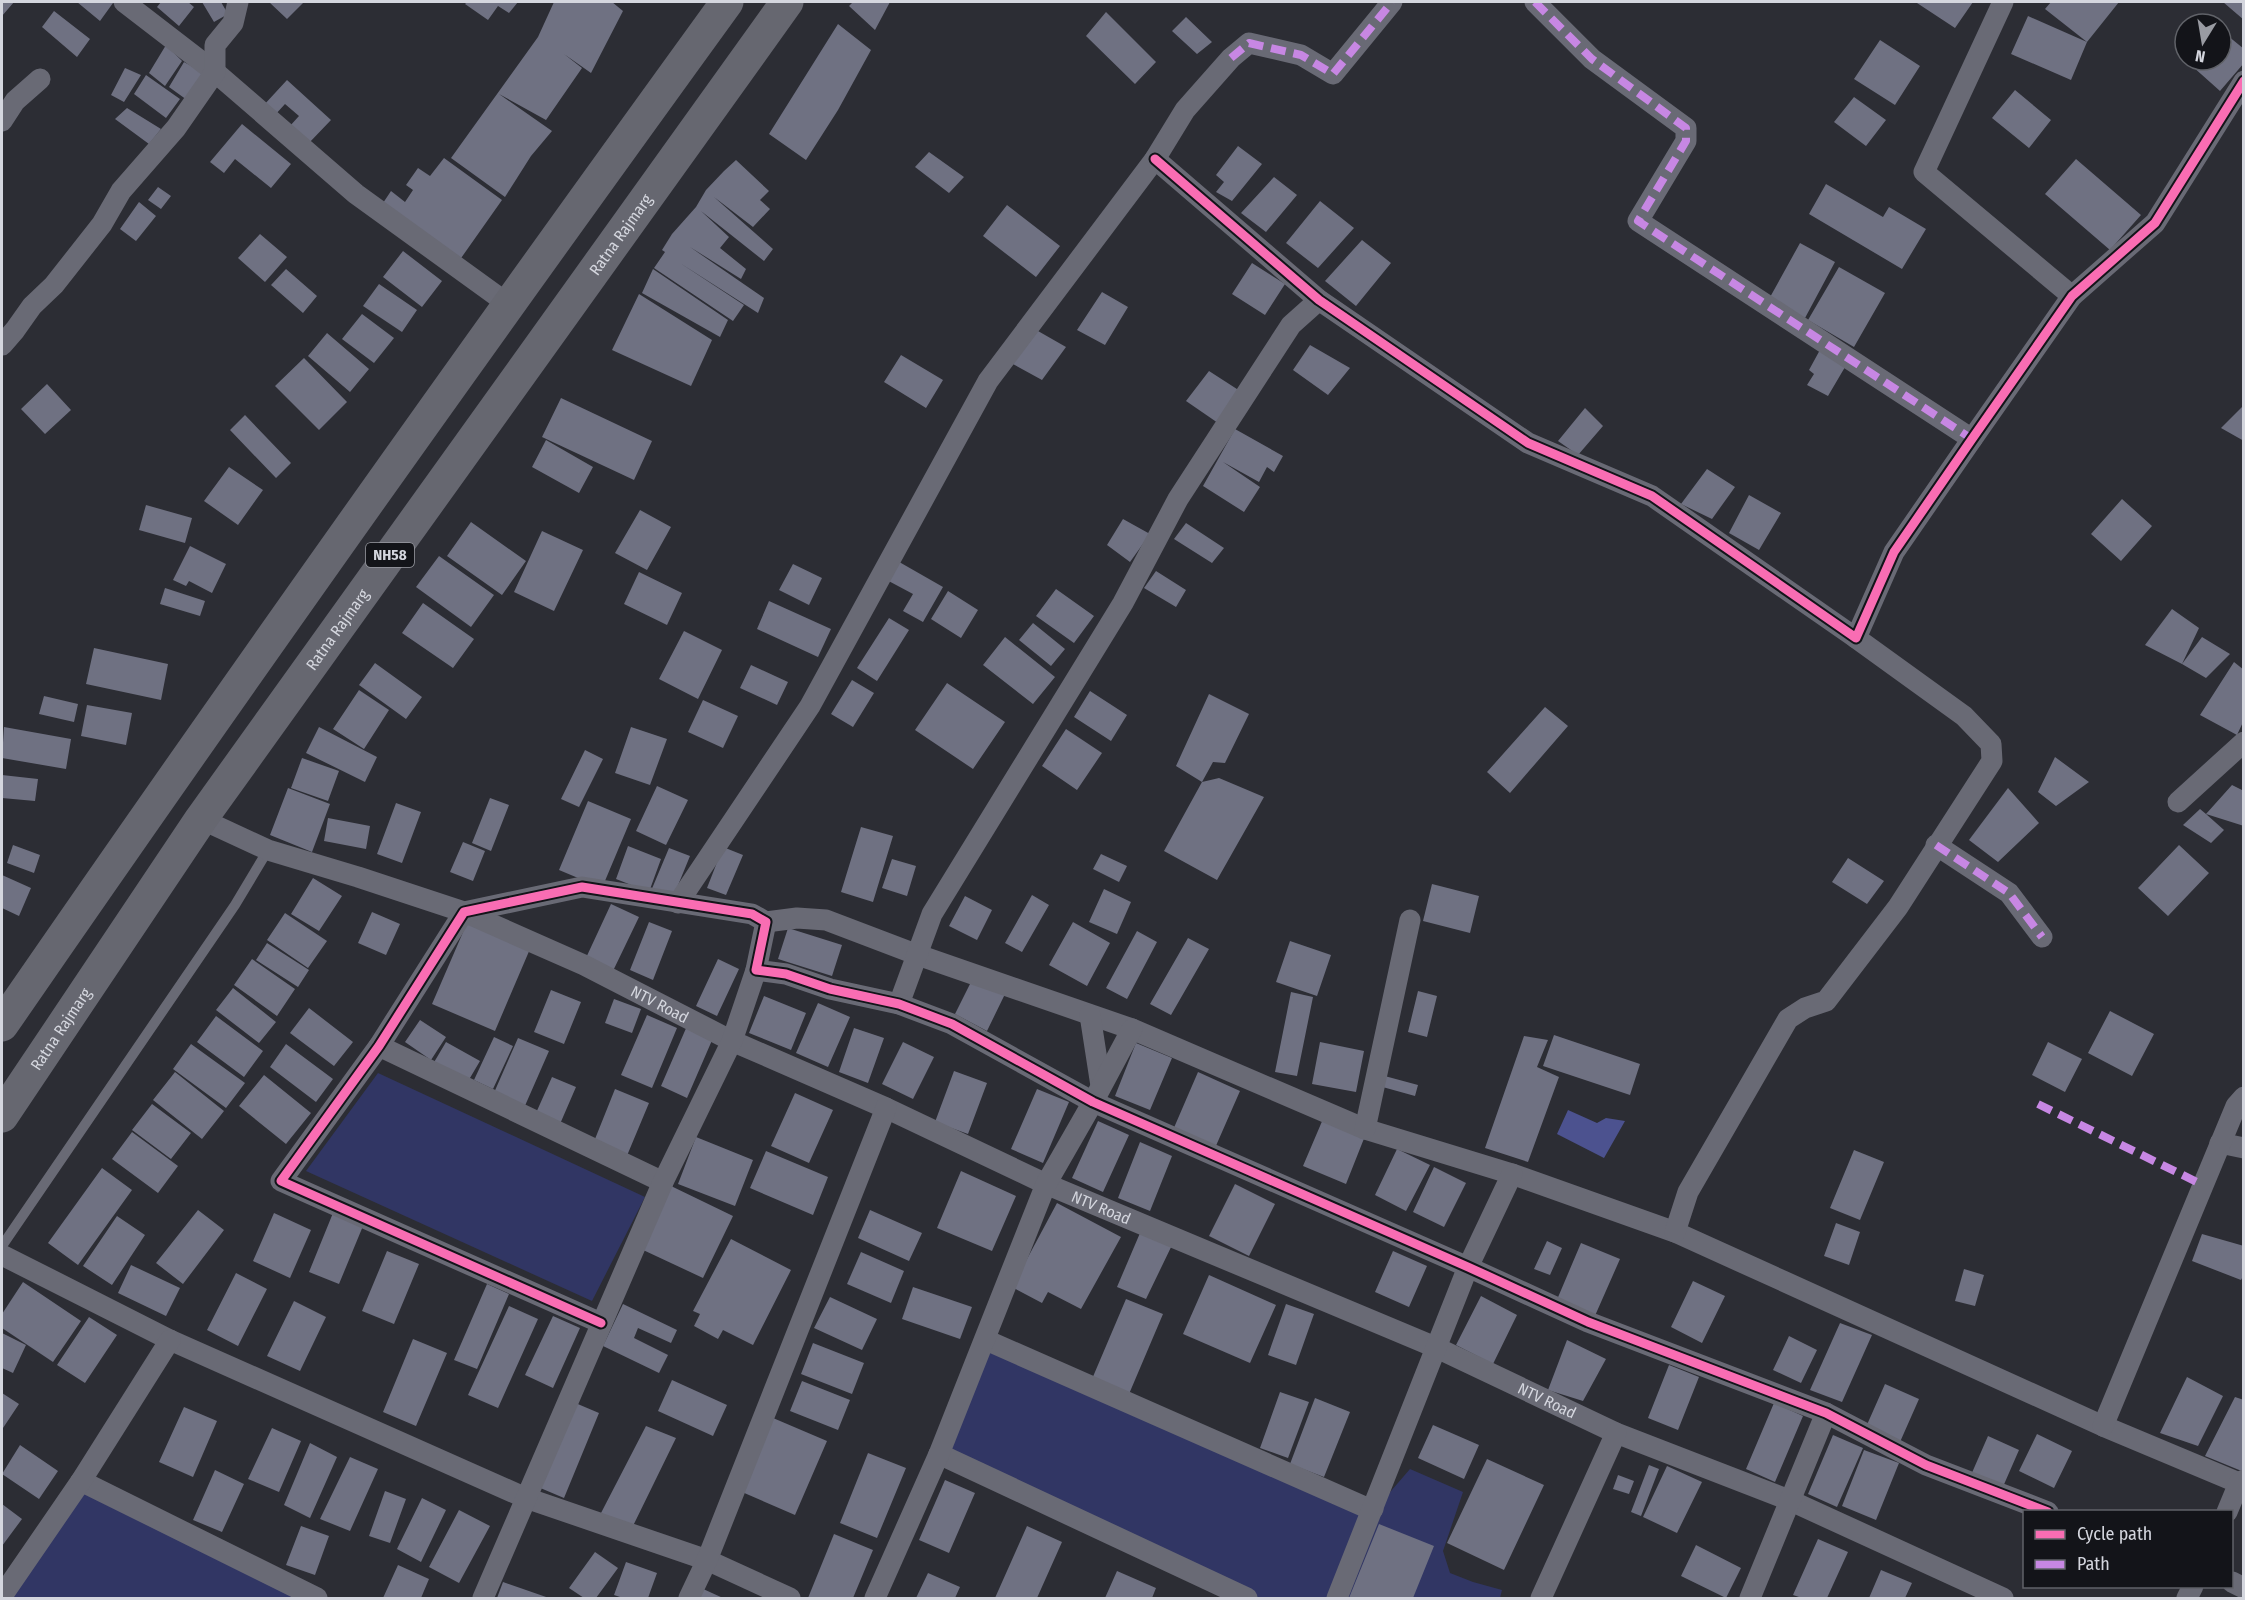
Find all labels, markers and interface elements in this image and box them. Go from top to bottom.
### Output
north arrow [2173,12,2233,72]
text: N [2194,46,2207,66]
street label: Ratna Rajmarg [585,190,656,279]
road number: NH58 [366,543,414,567]
street label: Ratna Rajmarg [302,585,373,674]
street label: NTV Road [628,982,692,1027]
street label: Ratna Rajmarg [27,984,95,1074]
street label: NTV Road [1069,1187,1133,1228]
street label: NTV Road [1515,1379,1579,1423]
legend [2023,1510,2233,1588]
text: Cycle path [2077,1523,2152,1545]
text: Path [2077,1553,2110,1575]

